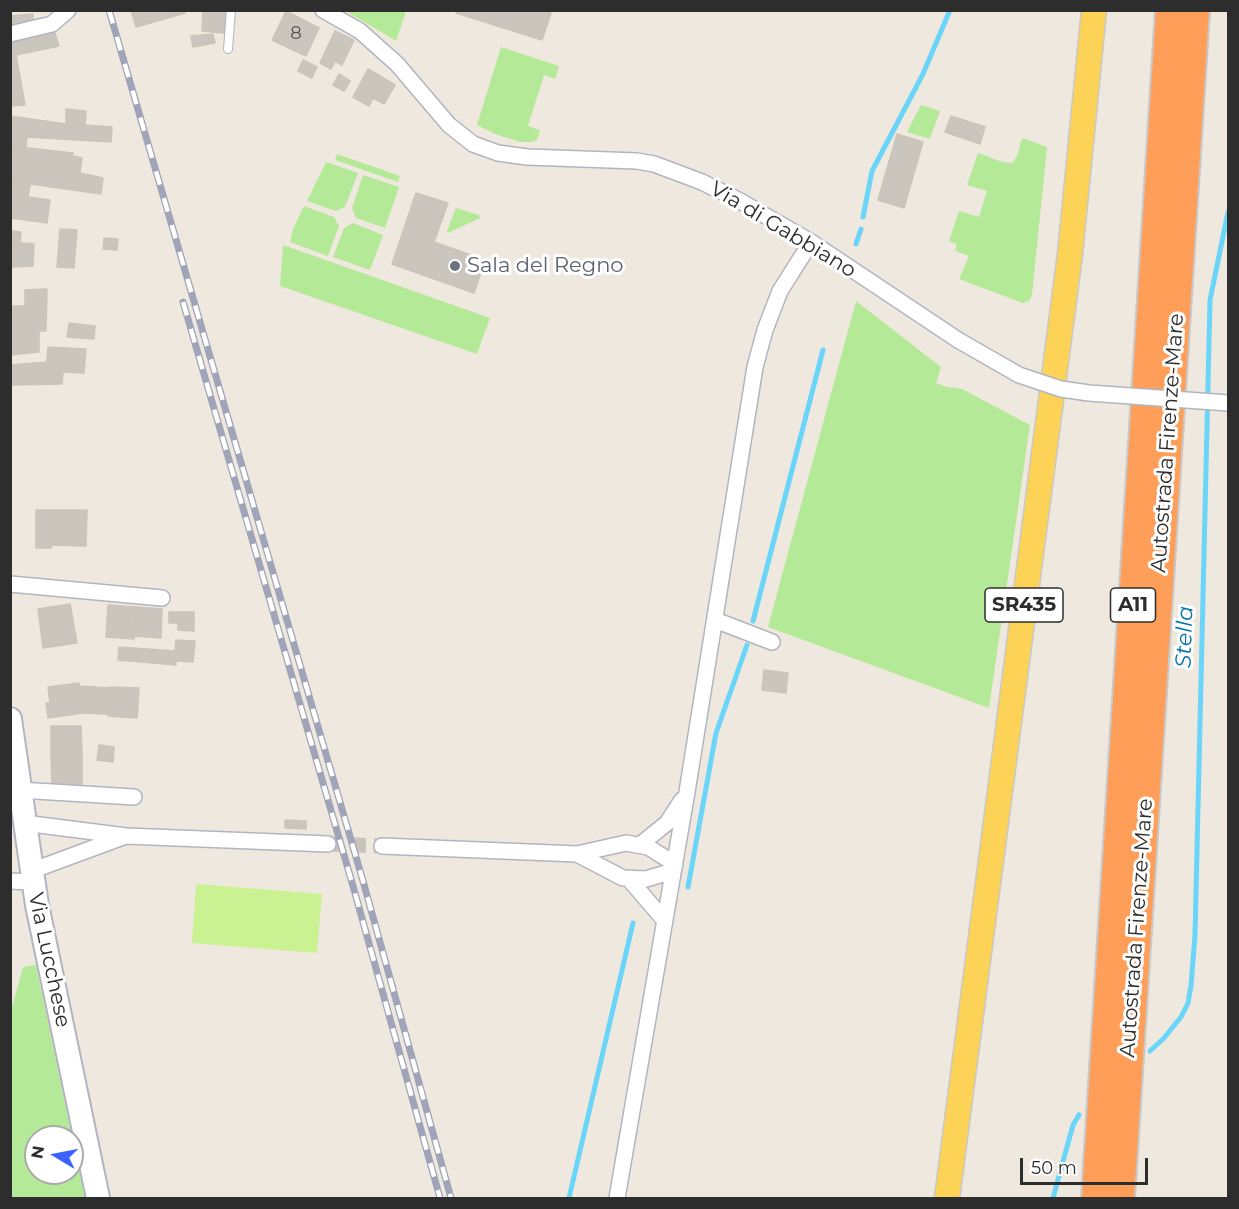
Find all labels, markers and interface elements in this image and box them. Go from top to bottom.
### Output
house number: 8 [290,23,302,45]
street label: Via di Gabbiano [705,177,861,283]
place label: Sala del Regno [467,253,624,279]
marker: Sala del Regno [448,259,462,273]
street label: Autostrada Firenze-Mare [1146,313,1190,573]
road number: SR435 [985,588,1063,622]
road number: A11 [1110,588,1156,622]
water label: Stella [1171,606,1199,668]
street label: Autostrada Firenze-Mare [1115,798,1159,1058]
street label: Via Lucchese [22,890,76,1030]
north arrow [24,1125,84,1185]
text: N [27,1144,48,1160]
scale bar [1023,1146,1150,1184]
text: 50 m [1031,1157,1077,1179]

